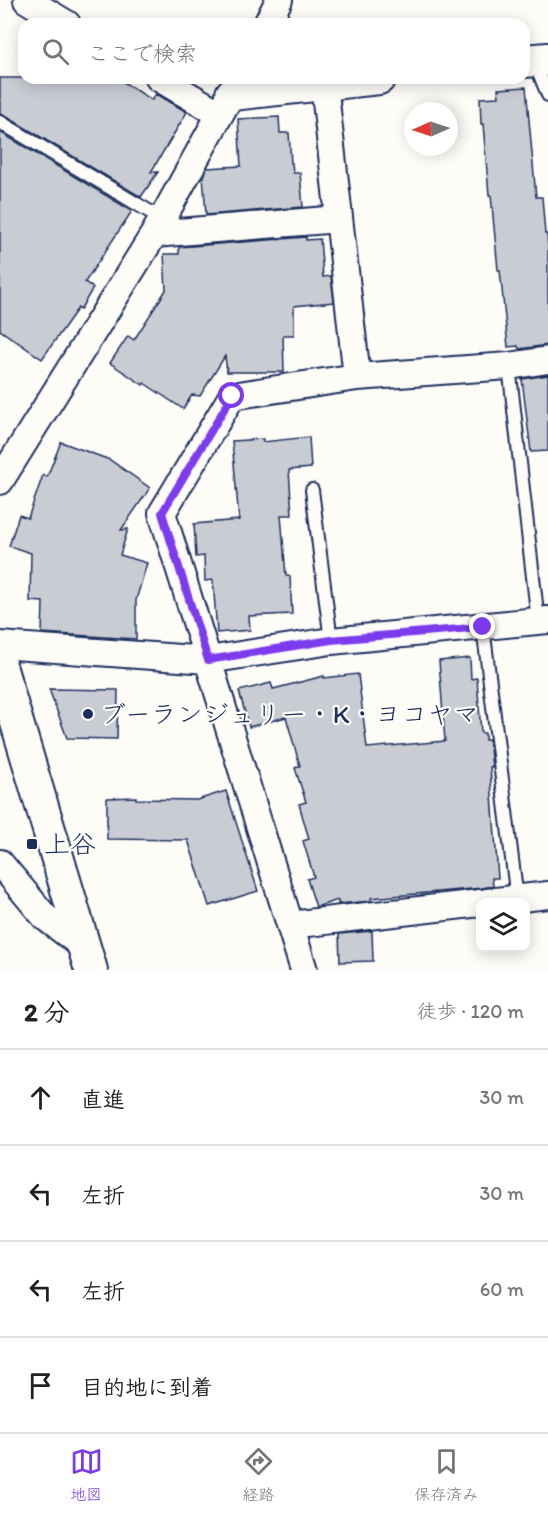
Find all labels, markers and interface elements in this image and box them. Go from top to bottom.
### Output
search box [18,18,530,84]
icon: search [39,35,72,68]
text: ここで検索 [87,40,197,67]
north arrow [404,102,458,156]
route start [218,382,244,408]
route end [469,613,495,639]
place label: ブーランジュリー・K・ヨコヤマ [100,698,479,730]
marker: ブーランジュリー・K・ヨコヤマ [81,707,95,721]
place label: 上谷 [44,828,96,860]
marker: 上谷 [25,837,39,851]
map controls [476,898,530,952]
button: layers [476,898,530,952]
text: 2 分 [24,996,70,1028]
text: 徒歩 · 120 m [417,999,524,1023]
icon: ahead [24,1081,57,1114]
text: 30 m [479,1085,524,1109]
text: 直進 [81,1086,125,1113]
icon: left [24,1177,57,1210]
text: 30 m [479,1181,524,1205]
text: 左折 [81,1182,125,1209]
icon: left [24,1273,57,1306]
text: 60 m [480,1277,524,1301]
text: 左折 [81,1278,125,1305]
icon: arrive [24,1369,57,1402]
text: 目的地に到着 [81,1374,213,1401]
tab: 地図 [70,1445,103,1505]
tab: 経路 [242,1445,275,1505]
tab: 保存済み [414,1445,478,1505]

